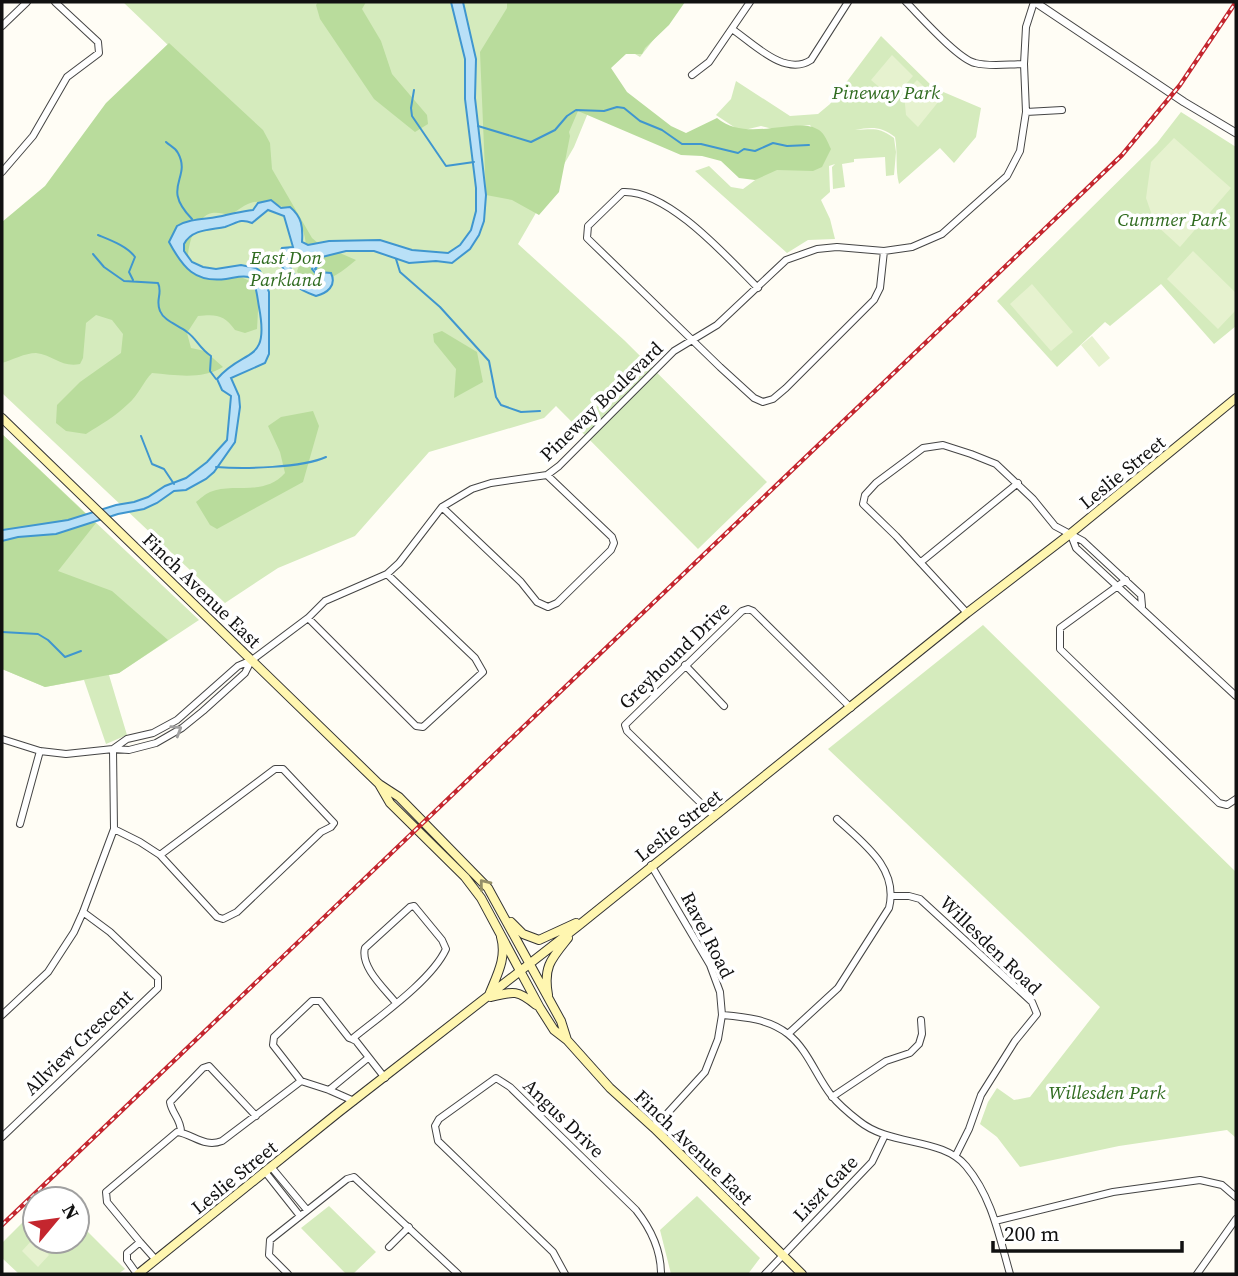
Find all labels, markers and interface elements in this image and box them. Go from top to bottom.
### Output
park label: Pineway Park [831,79,940,105]
park label: Cummer Park [1117,206,1227,232]
park label: East Don Parkland [249,244,322,292]
street label: Pineway Boulevard [534,335,668,467]
street label: Leslie Street [1074,429,1171,515]
street label: Finch Avenue East [137,527,267,654]
street label: Greyhound Drive [613,595,735,715]
one-way arrow [170,726,183,739]
street label: Leslie Street [629,782,727,867]
one-way arrow [479,880,492,892]
street label: Ravel Road [675,887,741,983]
street label: Willesden Road [934,890,1048,1000]
street label: Allview Crescent [18,983,139,1101]
street label: Angus Drive [518,1073,610,1163]
park label: Willesden Park [1049,1079,1165,1105]
street label: Finch Avenue East [629,1084,759,1211]
street label: Leslie Street [186,1134,283,1220]
street label: Liszt Gate [787,1149,863,1227]
north arrow [21,1185,91,1255]
text: N [56,1199,86,1224]
scale bar [993,1210,1182,1254]
text: 200 m [1004,1219,1059,1248]

